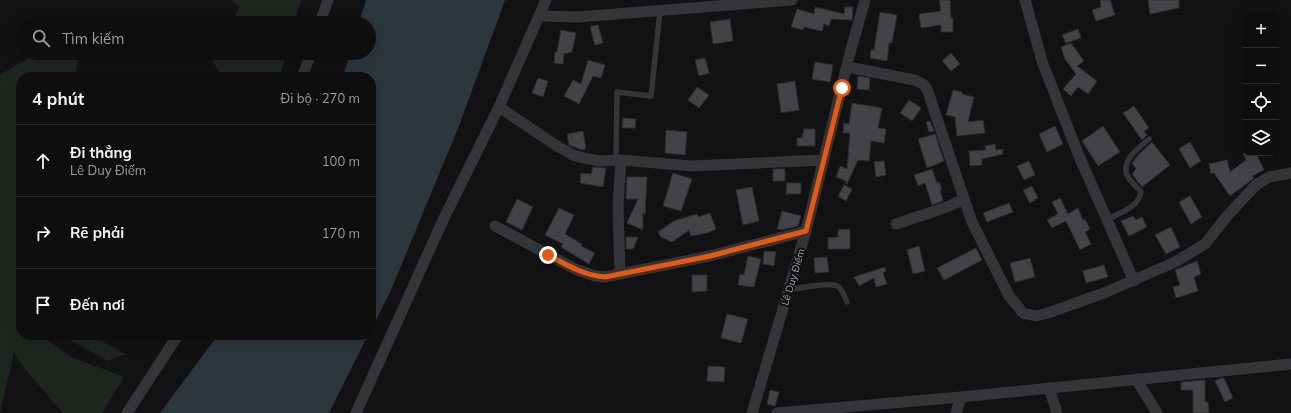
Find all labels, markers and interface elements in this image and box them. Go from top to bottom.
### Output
map controls [1243,12,1279,156]
button: + [1243,12,1279,48]
search box [16,16,376,60]
icon: search [30,27,52,49]
text: Tìm kiếm [62,29,124,48]
button: − [1243,48,1279,84]
route start [833,79,851,97]
button: locate [1243,84,1279,120]
text: 4 phút [32,88,84,109]
text: Đi bộ · 270 m [281,90,360,106]
button: layers [1243,120,1279,156]
text: Đi thẳng [70,143,132,162]
icon: ahead [32,150,54,172]
text: 100 m [322,153,360,169]
text: Lê Duy Điếm [70,162,146,178]
icon: right [32,222,54,244]
text: Rẽ phải [70,223,124,242]
text: 170 m [322,225,360,241]
route end [539,246,557,264]
street label: Lê Duy Điếm [778,247,808,307]
icon: arrive [32,294,54,316]
text: Đến nơi [70,295,125,314]

